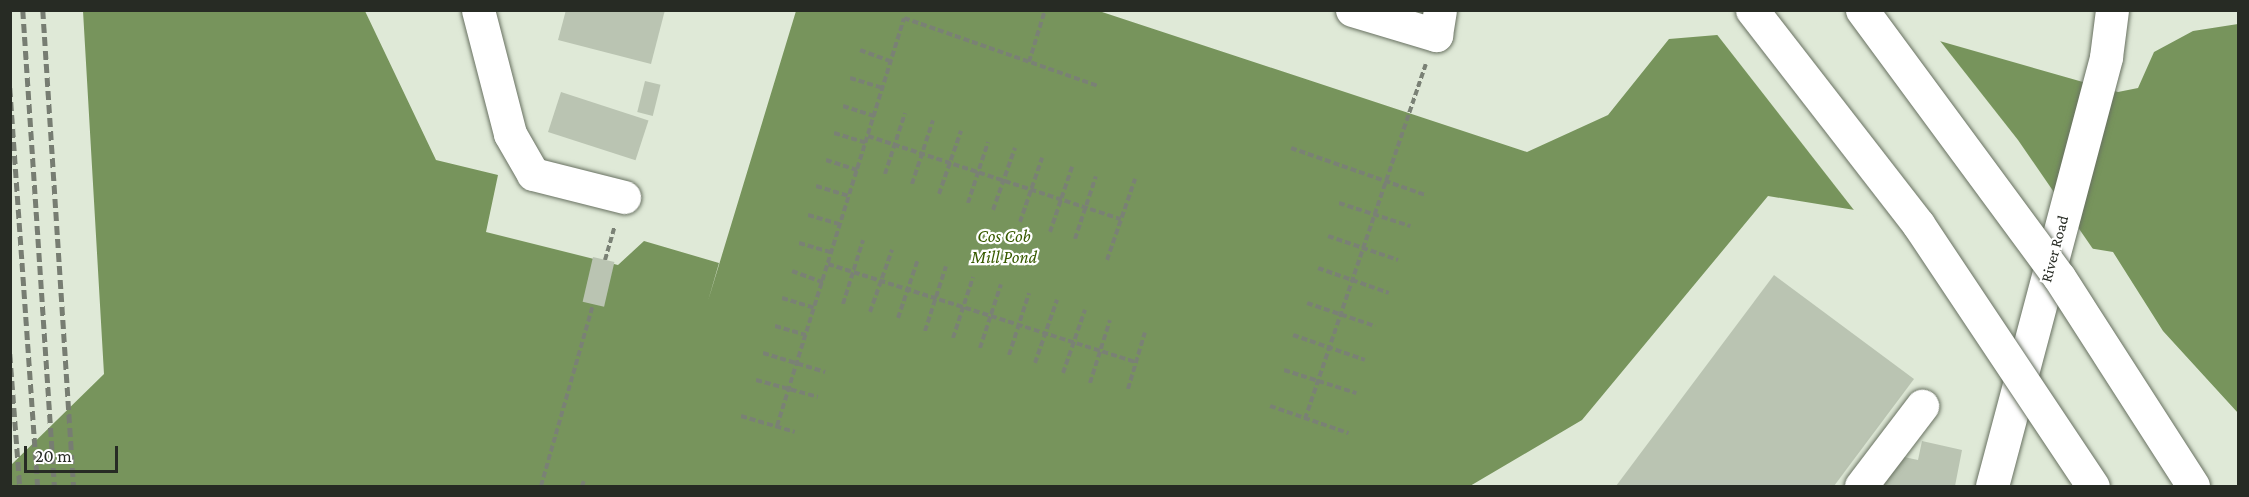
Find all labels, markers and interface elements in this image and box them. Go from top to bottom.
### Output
street label: River Road [2037,213,2073,285]
water label: Cos Cob Mill Pond [971,226,1037,268]
scale bar [27,434,122,472]
text: 20 m [35,446,72,466]

